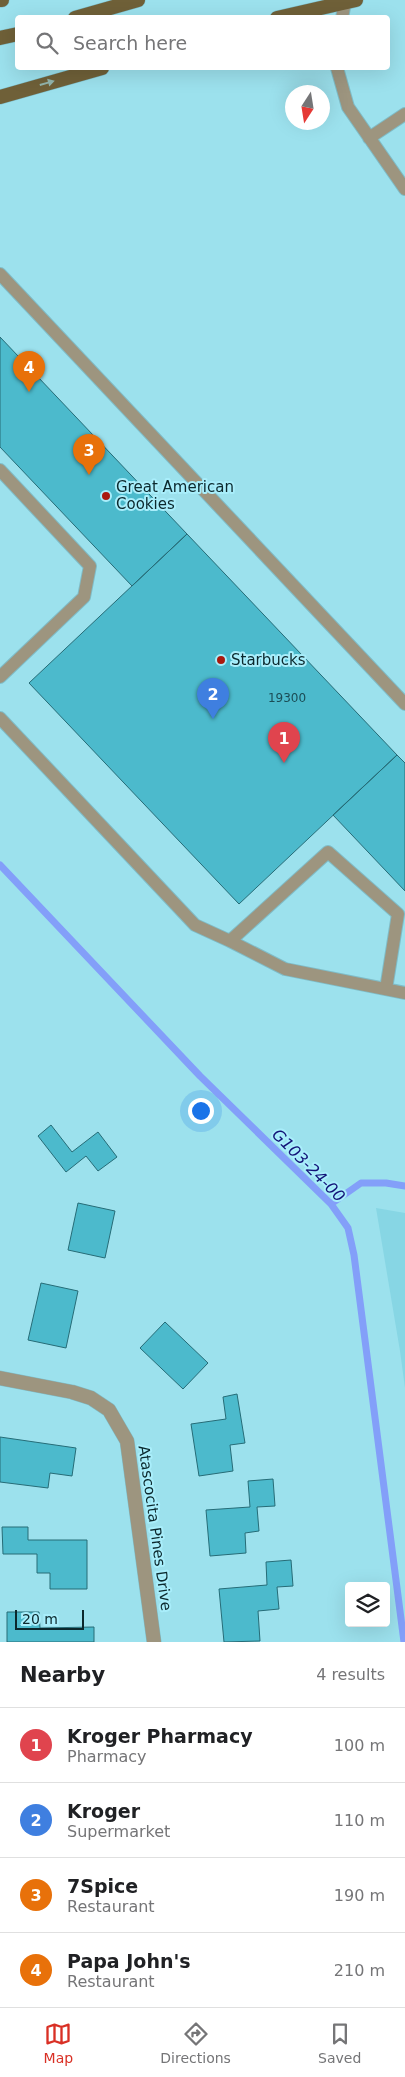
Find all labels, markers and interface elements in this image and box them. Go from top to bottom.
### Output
search box [15,15,390,70]
icon: search [33,29,61,57]
text: Search here [73,32,187,54]
one-way arrow [39,79,54,87]
north arrow [285,85,330,130]
pin: 4 [13,351,45,392]
pin: 3 [73,434,105,475]
place label: Great American Cookies [116,478,234,513]
marker: Great American Cookies [100,490,112,502]
place label: Starbucks [231,651,306,669]
marker: Starbucks [215,654,227,666]
pin: 2 [197,678,229,719]
house number: 19300 [268,691,306,705]
pin: 1 [268,722,300,763]
your location [188,1098,214,1124]
water label: G103-24-00 [268,1125,349,1206]
street label: Atascocita Pines Drive [134,1444,176,1612]
map controls [345,1582,390,1627]
button: layers [345,1582,390,1627]
scale bar [15,1607,84,1630]
text: 20 m [22,1611,58,1627]
text: Nearby [20,1663,105,1687]
text: 4 results [316,1665,385,1684]
text: Kroger Pharmacy [67,1725,253,1747]
text: 1 [30,1736,42,1755]
text: 100 m [334,1736,385,1755]
text: Pharmacy [67,1747,147,1766]
text: Kroger [67,1800,140,1822]
text: 2 [30,1811,42,1830]
text: 110 m [334,1811,385,1830]
text: Supermarket [67,1822,170,1841]
text: 7Spice [67,1875,138,1897]
text: 3 [30,1886,42,1905]
text: 190 m [334,1886,385,1905]
text: Restaurant [67,1897,155,1916]
text: Papa John's [67,1950,191,1972]
text: 4 [30,1961,42,1980]
text: 210 m [334,1961,385,1980]
text: Restaurant [67,1972,155,1991]
tab: Map [44,2020,73,2066]
tab: Directions [160,2020,231,2066]
tab: Saved [318,2020,361,2066]

